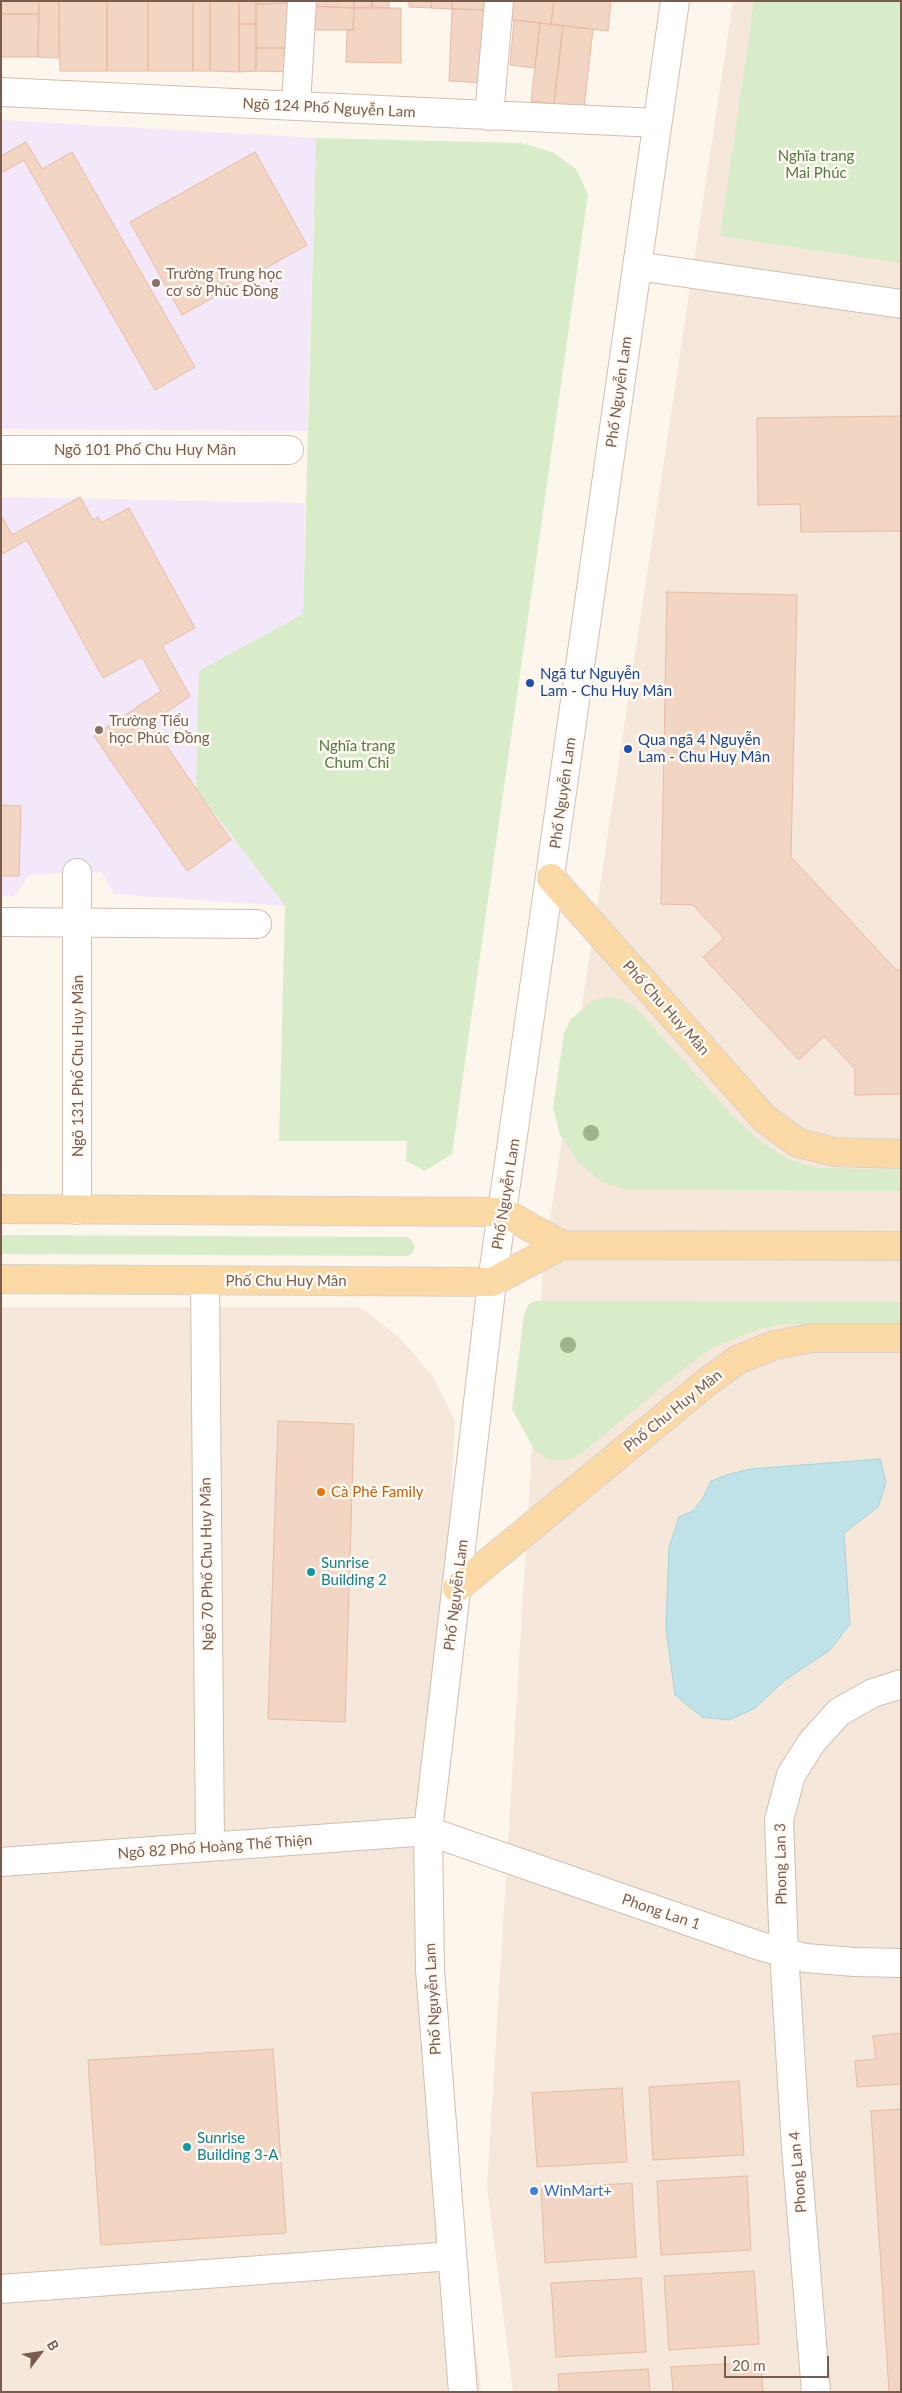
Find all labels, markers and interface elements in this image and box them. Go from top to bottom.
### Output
street label: Ngõ 124 Phố Nguyễn Lam [242,94,416,122]
park label: Nghĩa trang Mai Phúc [778,147,854,182]
place label: Trường Trung học cơ sở Phúc Đồng [166,265,282,300]
marker: Trường Trung học cơ sở Phúc Đồng [150,277,162,289]
street label: Phố Nguyễn Lam [602,335,636,449]
street label: Ngõ 101 Phố Chu Huy Mân [54,441,236,459]
place label: Ngã tư Nguyễn Lam - Chu Huy Mân [540,665,672,700]
marker: Ngã tư Nguyễn Lam - Chu Huy Mân [524,677,536,689]
place label: Trường Tiểu học Phúc Đồng [109,712,210,747]
marker: Trường Tiểu học Phúc Đồng [93,724,105,736]
place label: Qua ngã 4 Nguyễn Lam - Chu Huy Mân [638,731,770,766]
street label: Phố Nguyễn Lam [546,736,580,850]
park label: Nghĩa trang Chum Chi [319,737,395,772]
marker: Qua ngã 4 Nguyễn Lam - Chu Huy Mân [622,743,634,755]
street label: Phố Chu Huy Mân [619,957,713,1059]
street label: Ngõ 131 Phố Chu Huy Mân [69,975,87,1157]
street label: Phố Nguyễn Lam [488,1137,524,1251]
street label: Phố Chu Huy Mân [225,1272,347,1290]
street label: Phố Chu Huy Mân [620,1366,726,1456]
street label: Ngõ 70 Phố Chu Huy Mân [196,1477,218,1651]
place label: Cà Phê Family [331,1483,423,1501]
marker: Cà Phê Family [315,1486,327,1498]
street label: Phố Nguyễn Lam [440,1538,472,1652]
place label: Sunrise Building 2 [321,1554,387,1589]
marker: Sunrise Building 2 [305,1566,317,1578]
street label: Phong Lan 3 [771,1823,791,1905]
street label: Ngõ 82 Phố Hoàng Thế Thiện [117,1831,313,1863]
street label: Phong Lan 1 [619,1890,703,1934]
street label: Phố Nguyễn Lam [421,1943,445,2055]
place label: Sunrise Building 3-A [197,2129,278,2164]
street label: Phong Lan 4 [785,2130,811,2214]
marker: Sunrise Building 3-A [181,2141,193,2153]
place label: WinMart+ [544,2182,612,2200]
marker: WinMart+ [528,2185,540,2197]
north arrow [15,2328,65,2378]
text: B [44,2337,63,2353]
scale bar [727,2346,832,2378]
text: 20 m [732,2356,766,2374]

